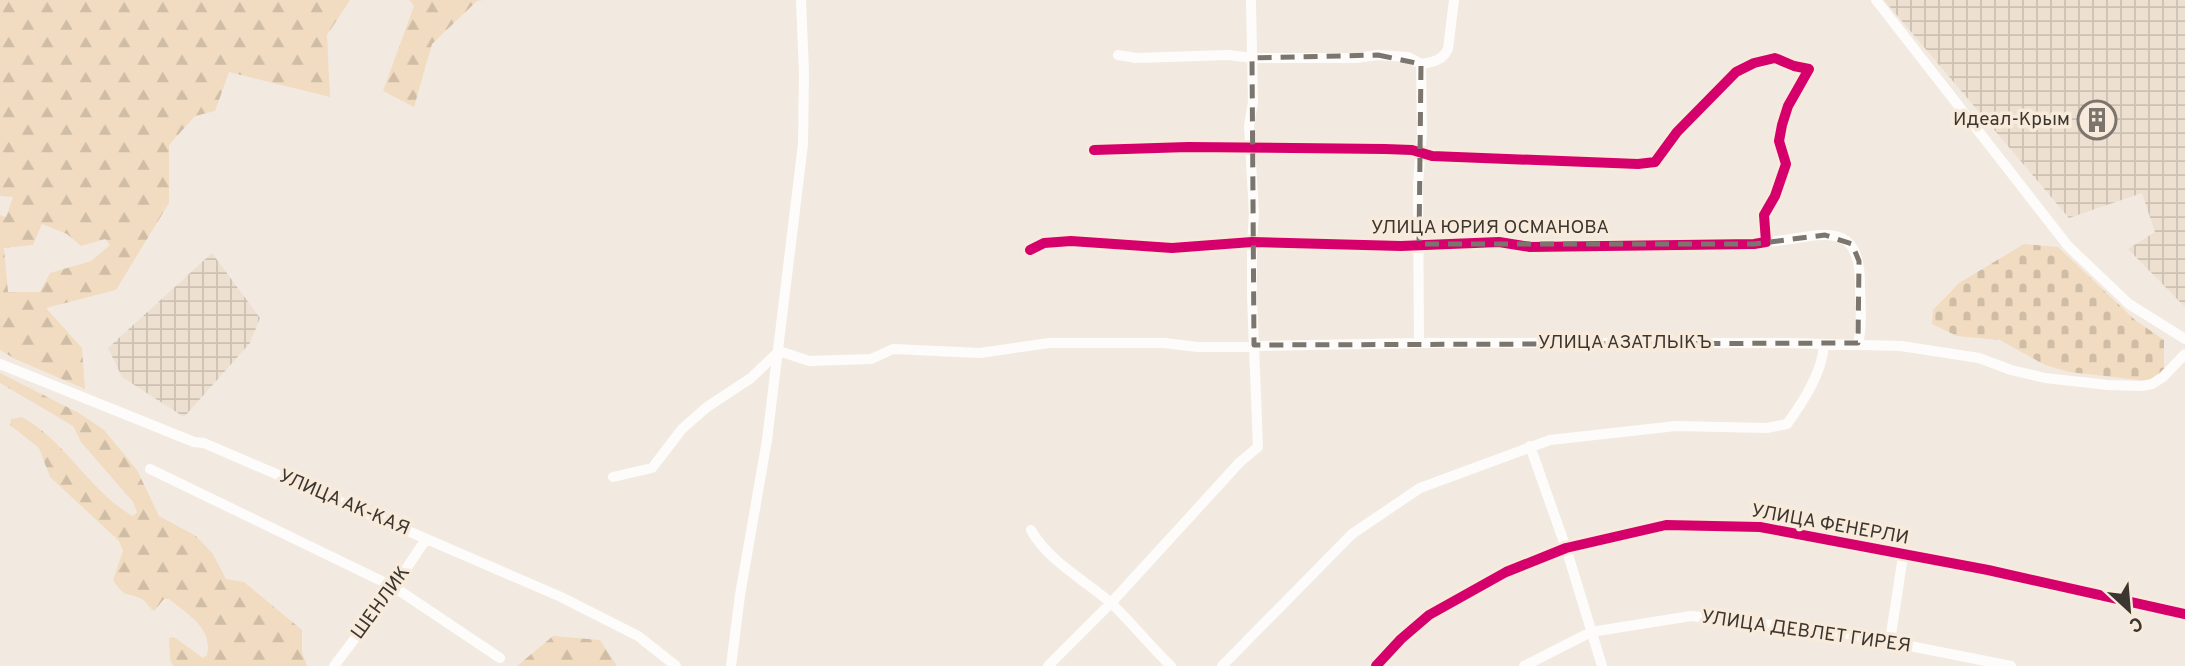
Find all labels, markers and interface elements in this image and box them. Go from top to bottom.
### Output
building icon: Идеал-Крым [2076,99,2118,141]
place label: Идеал-Крым [1953,108,2070,132]
street label: УЛИЦА ЮРИЯ ОСМАНОВА [1371,216,1609,240]
street label: УЛИЦА АЗАТЛЫКЪ [1538,331,1712,355]
street label: УЛИЦА АК-КАЯ [275,465,413,541]
street label: УЛИЦА ФЕНЕРЛИ [1749,499,1911,551]
street label: ШЕНЛИК [346,562,416,644]
north arrow [2094,575,2164,645]
street label: УЛИЦА ДЕВЛЕТ ГИРЕЯ [1700,605,1912,659]
text: С [2125,610,2146,637]

